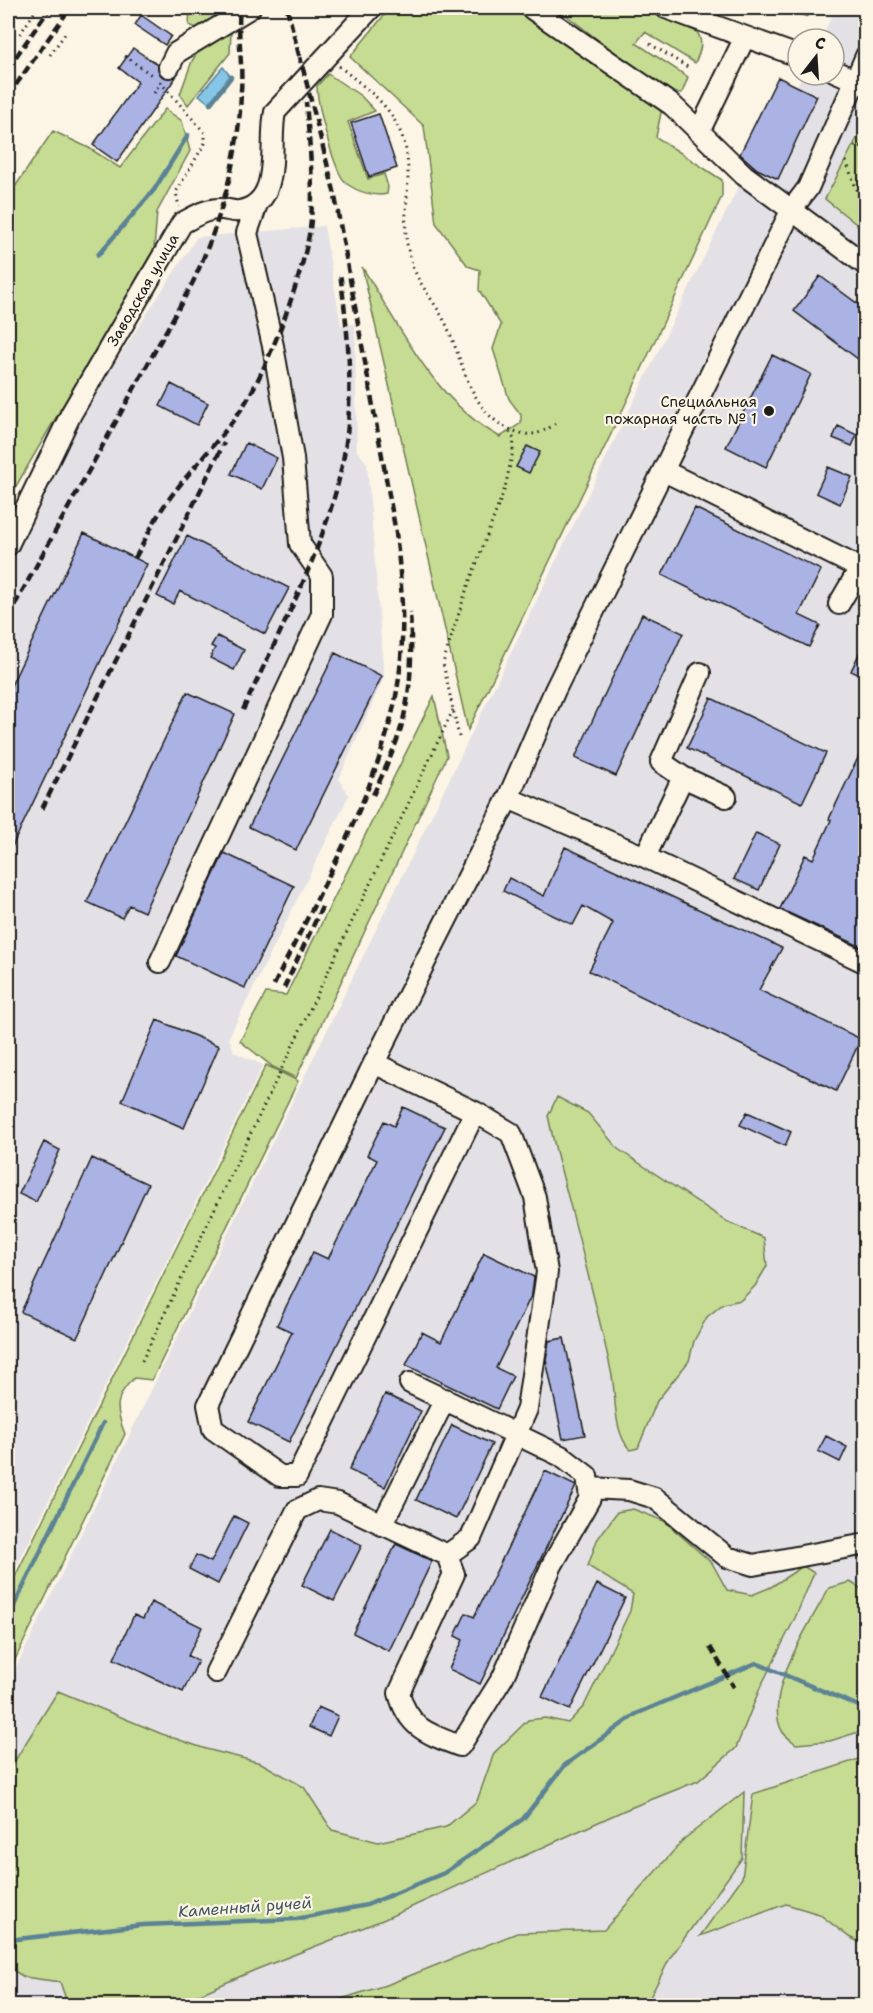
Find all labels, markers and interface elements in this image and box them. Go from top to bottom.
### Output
north arrow [786,27,846,87]
text: С [812,32,828,55]
street label: Заводская улица [103,229,184,350]
place label: Специальная пожарная часть № 1 [605,392,757,429]
marker: Специальная пожарная часть № 1 [762,404,776,418]
water label: Каменный ручей [177,1892,313,1922]

